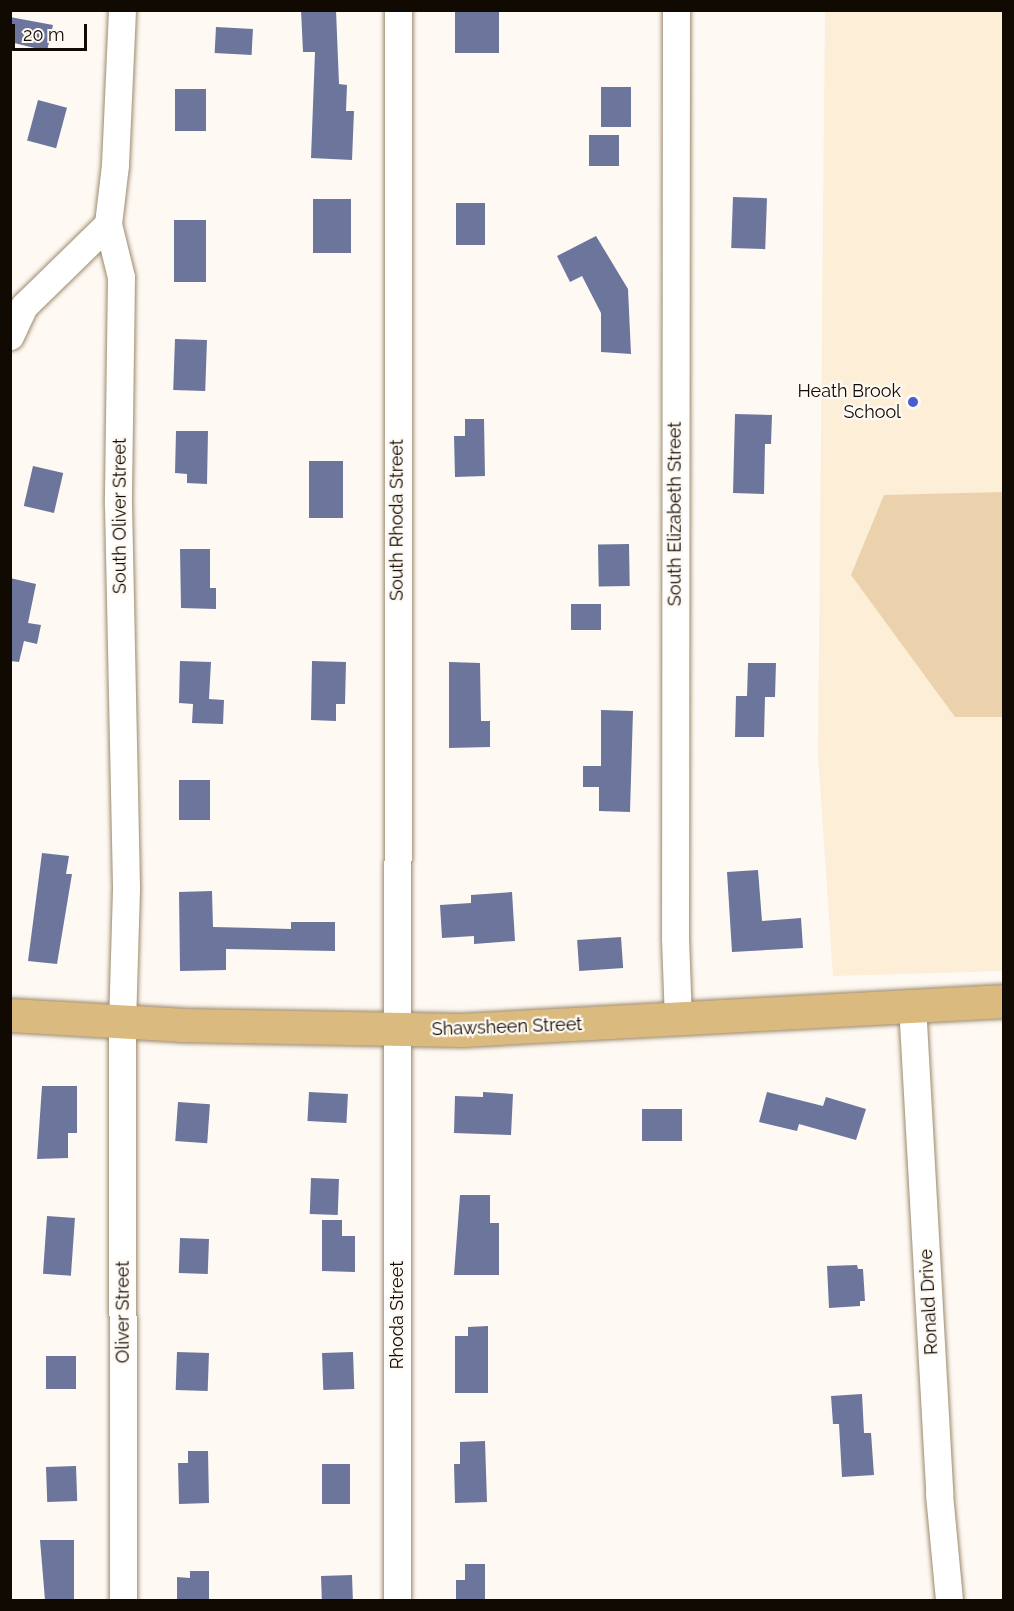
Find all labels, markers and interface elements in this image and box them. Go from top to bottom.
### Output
scale bar [15,12,90,50]
text: 20 m [23,24,65,45]
place label: Heath Brook School [797,381,901,424]
marker: Heath Brook School [906,395,920,409]
street label: South Elizabeth Street [664,422,686,606]
street label: South Oliver Street [109,438,131,594]
street label: South Rhoda Street [386,439,408,601]
street label: Shawsheen Street [431,1014,583,1040]
street label: Ronald Drive [915,1248,943,1356]
street label: Oliver Street [112,1261,134,1363]
street label: Rhoda Street [386,1261,408,1369]

